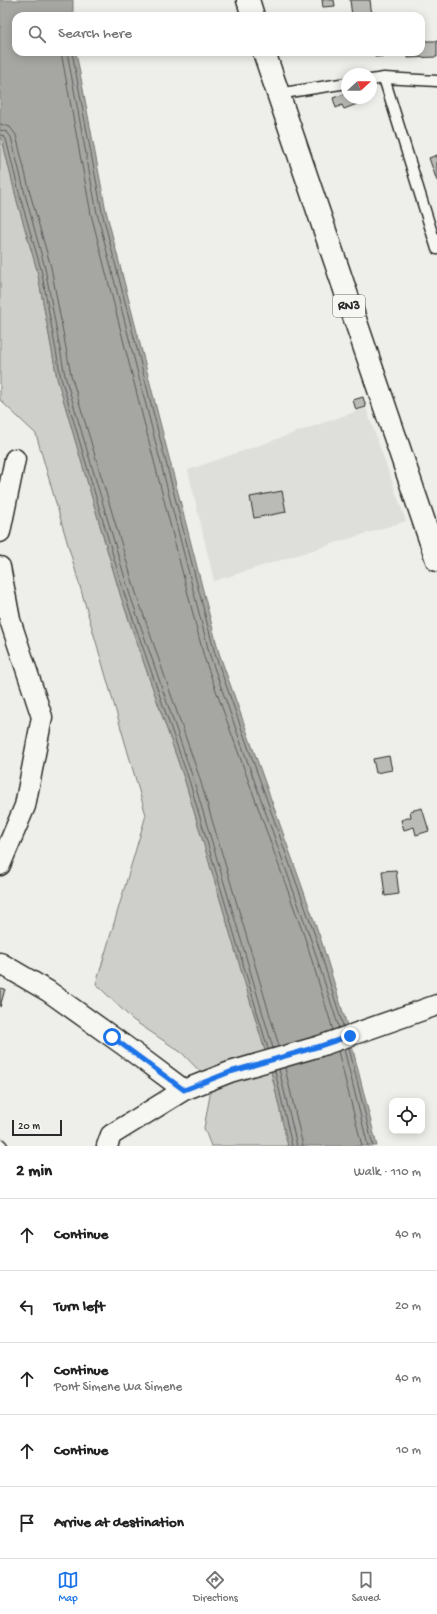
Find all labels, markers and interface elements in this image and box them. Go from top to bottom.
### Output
search box [12,12,425,56]
icon: search [26,23,48,45]
text: Search here [58,25,132,43]
north arrow [341,68,377,104]
road number: RN3 [333,295,365,317]
route end [341,1027,359,1045]
route start [103,1028,121,1046]
map controls [389,1098,425,1134]
button: locate [389,1098,425,1134]
scale bar [12,1118,62,1137]
text: 20 m [18,1121,40,1133]
text: 2 min [16,1162,52,1182]
text: Walk · 110 m [354,1165,421,1180]
icon: ahead [16,1224,38,1246]
text: Continue [54,1226,108,1244]
text: 40 m [395,1227,421,1242]
icon: left [16,1296,38,1318]
text: Turn left [54,1298,105,1316]
text: 20 m [395,1299,421,1314]
text: Continue [54,1362,108,1380]
icon: ahead [16,1368,38,1390]
text: 40 m [395,1371,421,1386]
text: Pont Simene Wa Simene [54,1380,182,1395]
icon: ahead [16,1440,38,1462]
text: Continue [54,1442,108,1460]
text: 10 m [396,1443,421,1458]
icon: arrive [16,1512,38,1534]
text: Arrive at destination [54,1514,184,1532]
tab: Map [57,1569,79,1605]
tab: Directions [193,1569,238,1605]
tab: Saved [352,1569,380,1605]

